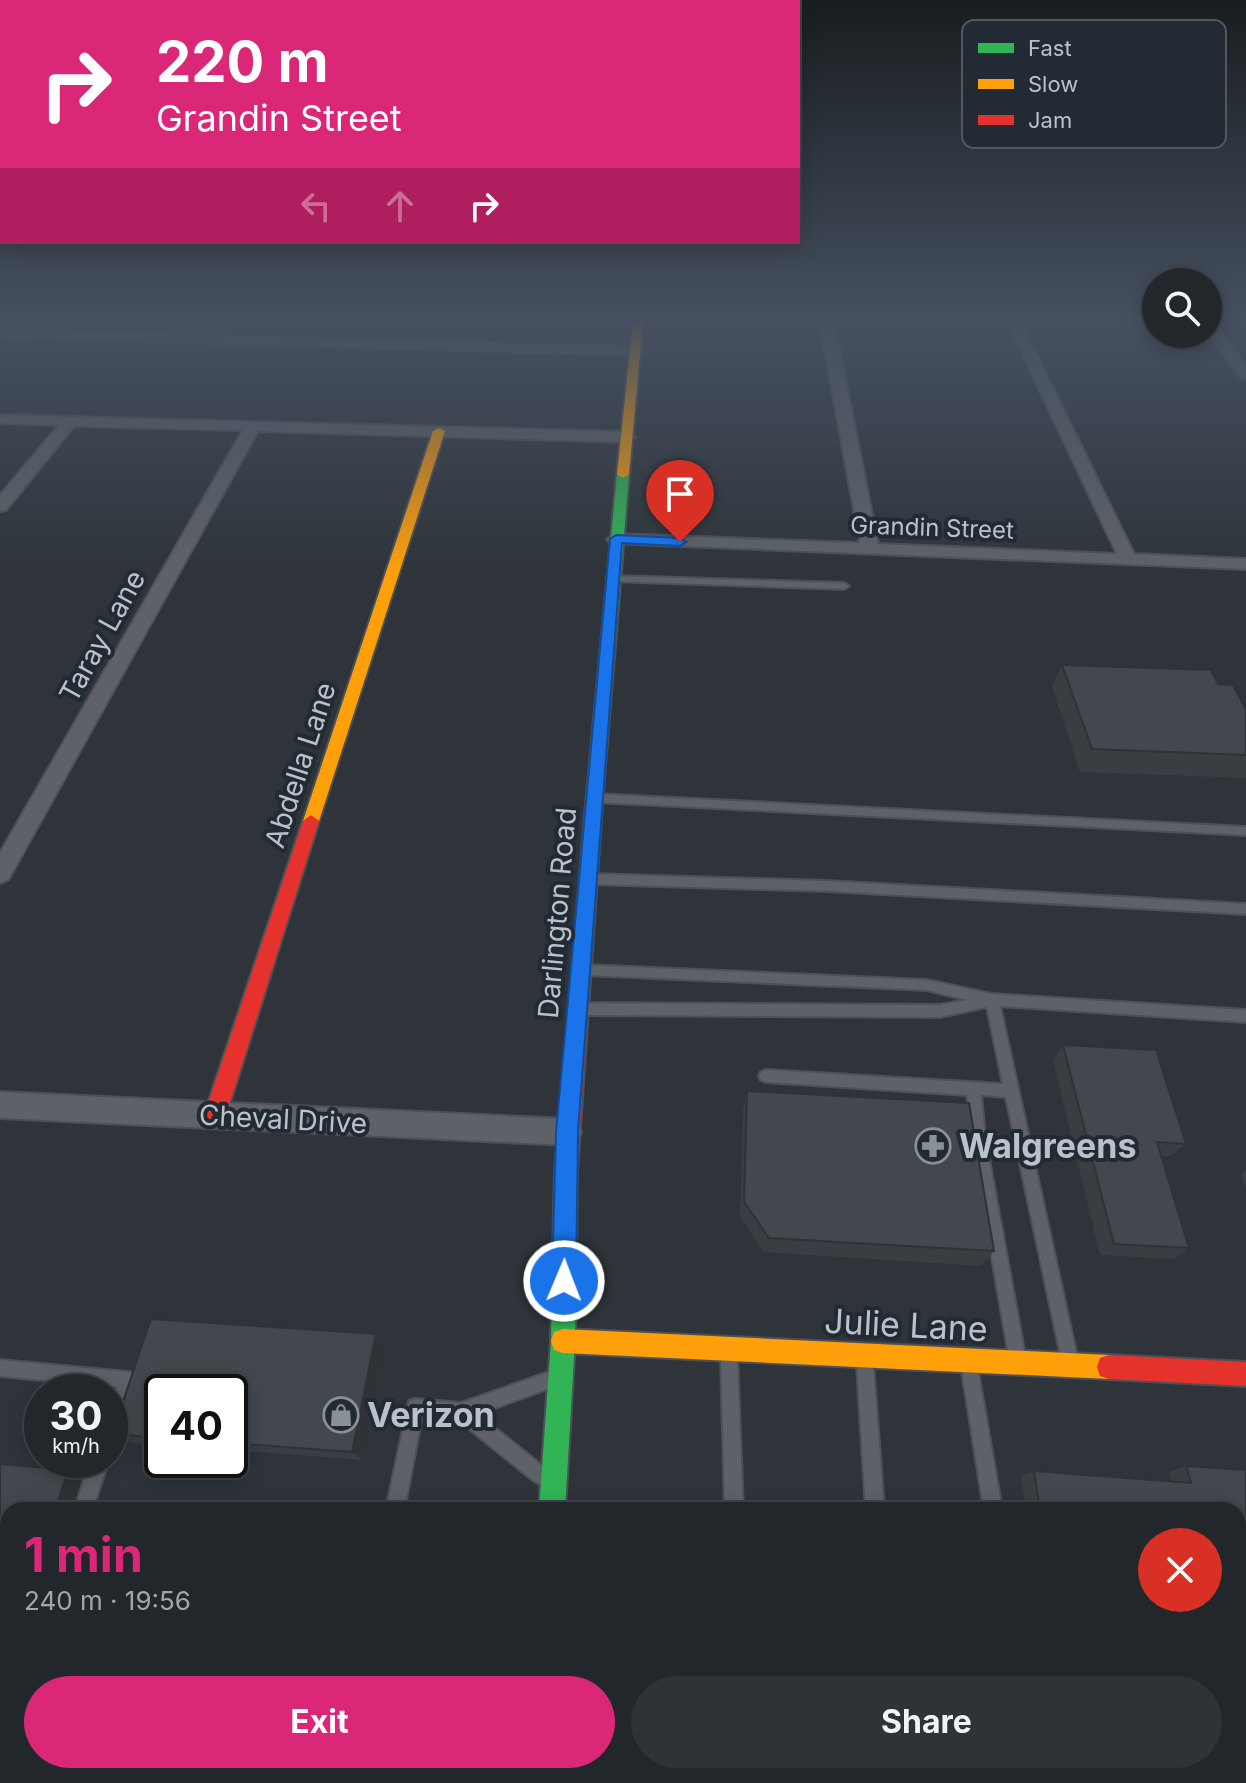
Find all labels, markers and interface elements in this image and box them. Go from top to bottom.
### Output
legend [962,20,1226,148]
text: 220 m [156,28,329,96]
icon: right [24,32,128,136]
text: Fast [1028,35,1072,61]
text: Slow [1028,71,1078,97]
text: Grandin Street [156,96,402,140]
text: Jam [1028,107,1072,133]
icon: left [294,184,338,228]
icon: ahead [378,184,422,228]
icon: right [462,184,506,228]
map controls [1142,268,1222,348]
button: search [1142,268,1222,348]
pin [646,460,714,542]
icon: arrive [658,472,702,516]
street label: Grandin Street [850,510,1014,545]
street label: Taray Lane [52,564,152,708]
street label: Abdella Lane [257,678,343,852]
street label: Darlington Road [531,806,583,1020]
street label: Cheval Drive [198,1098,368,1140]
place label: Walgreens [959,1125,1137,1166]
pharmacy icon: Walgreens [914,1127,952,1165]
position arrow [522,1239,606,1323]
street label: Julie Lane [823,1300,989,1349]
speed limit sign: 40 [144,1374,248,1478]
text: 30 [50,1391,102,1440]
place label: Verizon [367,1394,495,1435]
shop icon: Verizon [322,1396,360,1434]
text: km/h [52,1434,100,1458]
text: 1 min [24,1525,143,1584]
button: close [1138,1528,1222,1612]
text: 240 m · 19:56 [24,1585,191,1616]
button: Exit [24,1676,615,1768]
button: Share [631,1676,1222,1768]

